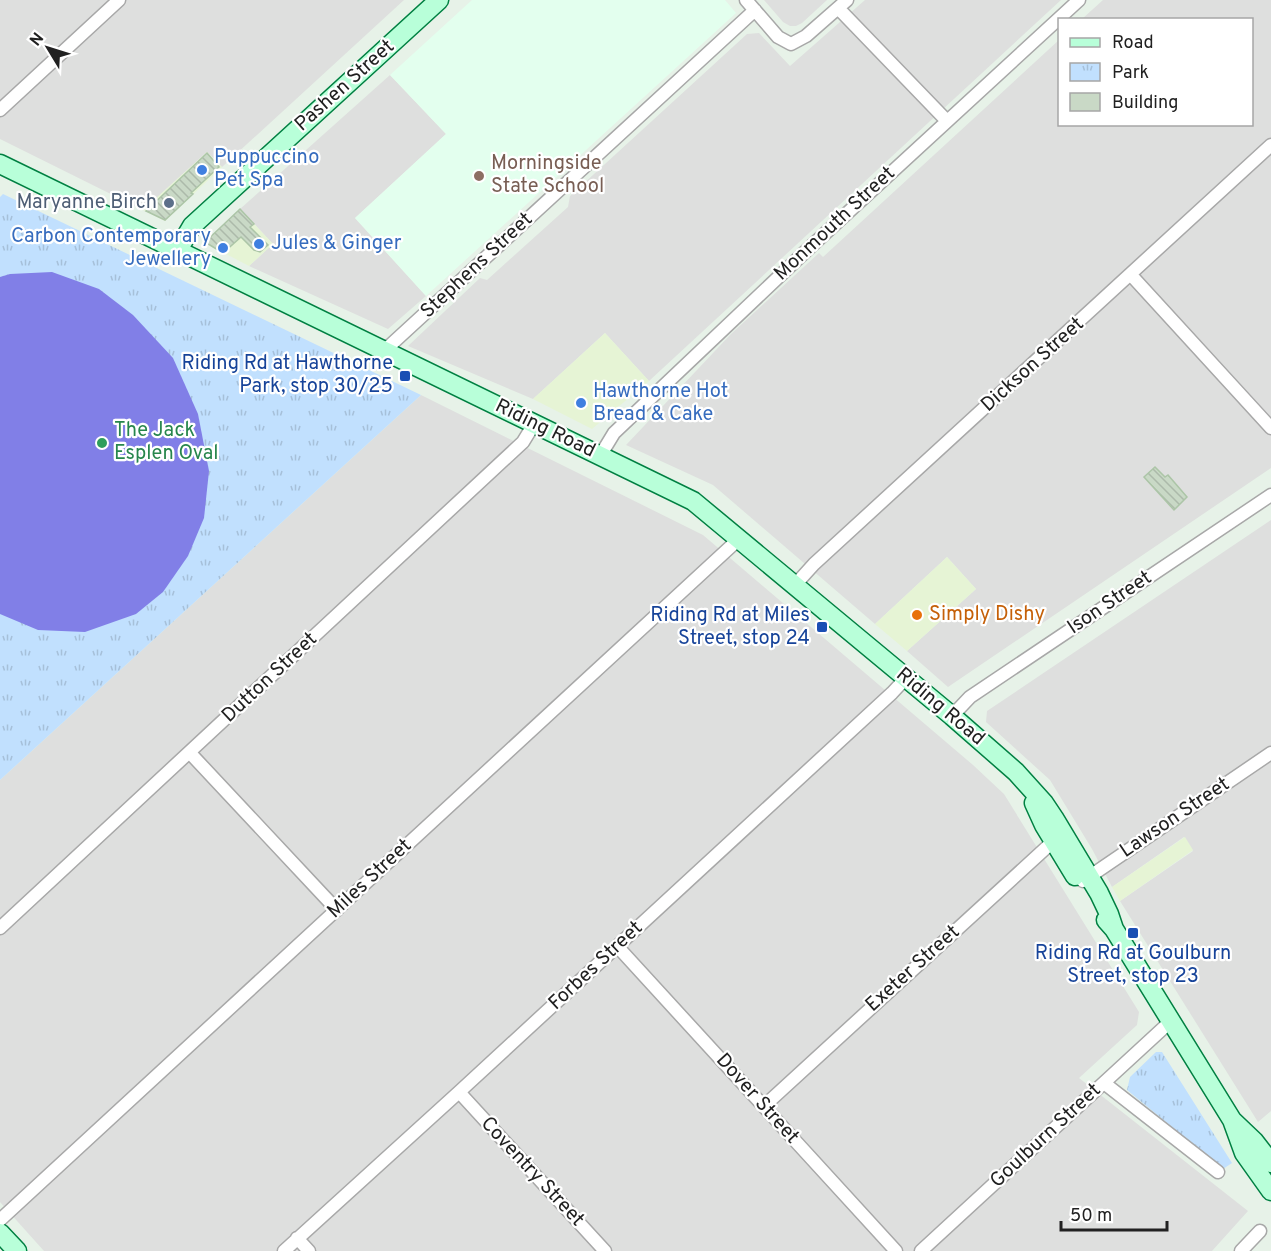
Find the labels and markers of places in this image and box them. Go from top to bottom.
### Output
place label: Puppuccino Pet Spa [214,145,319,194]
place label: Morningside State School [491,151,604,200]
marker: Puppuccino Pet Spa [195,163,209,177]
marker: Morningside State School [472,169,486,183]
place label: Maryanne Birch [17,190,157,216]
marker: Maryanne Birch [162,196,176,210]
place label: Carbon Contemporary Jewellery [11,224,211,273]
place label: Jules & Ginger [271,231,402,257]
marker: Jules & Ginger [252,237,266,251]
marker: Carbon Contemporary Jewellery [216,241,230,255]
place label: Riding Rd at Hawthorne Park, stop 30/25 [182,351,393,400]
marker: Riding Rd at Hawthorne Park, stop 30/25 [398,369,412,383]
place label: Hawthorne Hot Bread & Cake [593,379,728,428]
marker: Hawthorne Hot Bread & Cake [574,396,588,410]
place label: The Jack Esplen Oval [114,418,218,467]
marker: The Jack Esplen Oval [95,436,109,450]
place label: Simply Dishy [929,602,1045,628]
place label: Riding Rd at Miles Street, stop 24 [650,603,810,652]
marker: Simply Dishy [910,608,924,622]
marker: Riding Rd at Miles Street, stop 24 [815,620,829,634]
marker: Riding Rd at Goulburn Street, stop 23 [1126,926,1140,940]
place label: Riding Rd at Goulburn Street, stop 23 [1035,941,1231,990]

